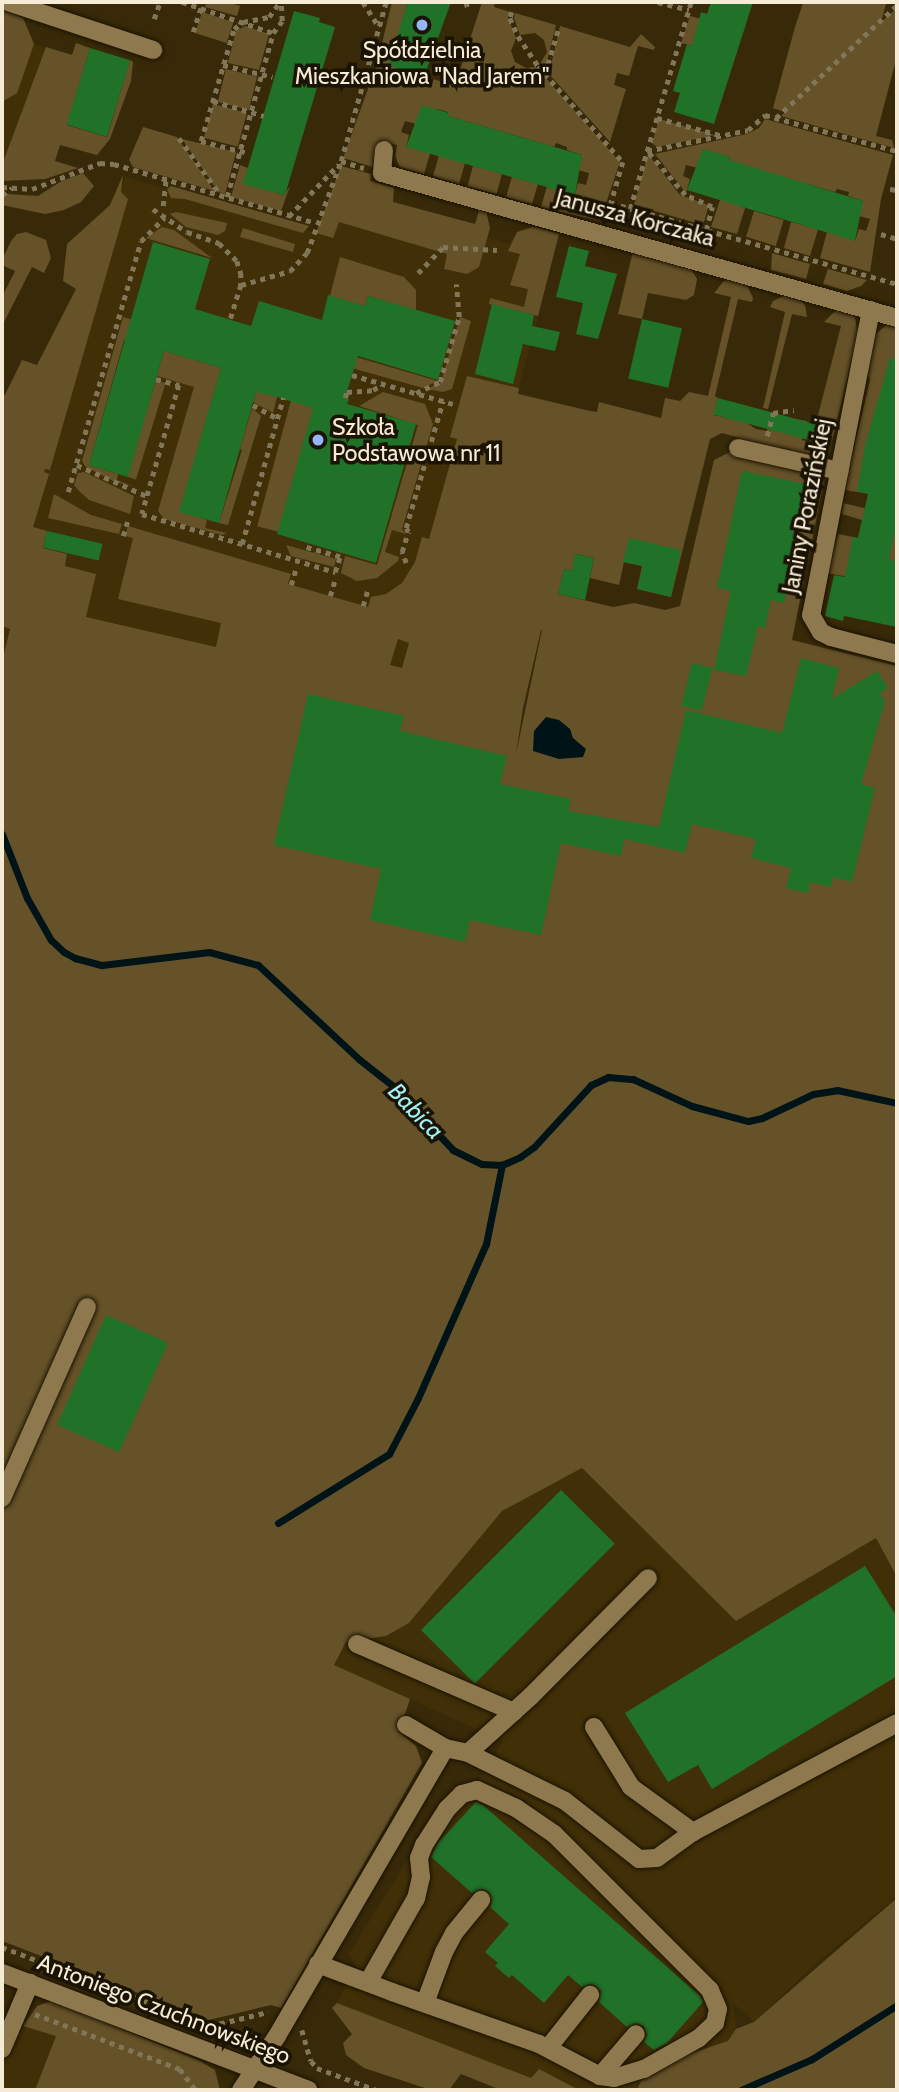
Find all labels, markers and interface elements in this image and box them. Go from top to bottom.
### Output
marker: Spółdzielnia Mieszkaniowa "Nad Jarem" [414,17,430,33]
place label: Spółdzielnia Mieszkaniowa "Nad Jarem" [295,36,549,90]
street label: Janusza Korczaka [552,184,718,252]
place label: Szkoła Podstawowa nr 11 [332,413,500,467]
street label: Janiny Porazińskiej [777,416,837,596]
marker: Szkoła Podstawowa nr 11 [310,432,326,448]
water label: Babica [382,1077,450,1145]
street label: Antoniego Czuchnowskiego [34,1948,294,2070]

